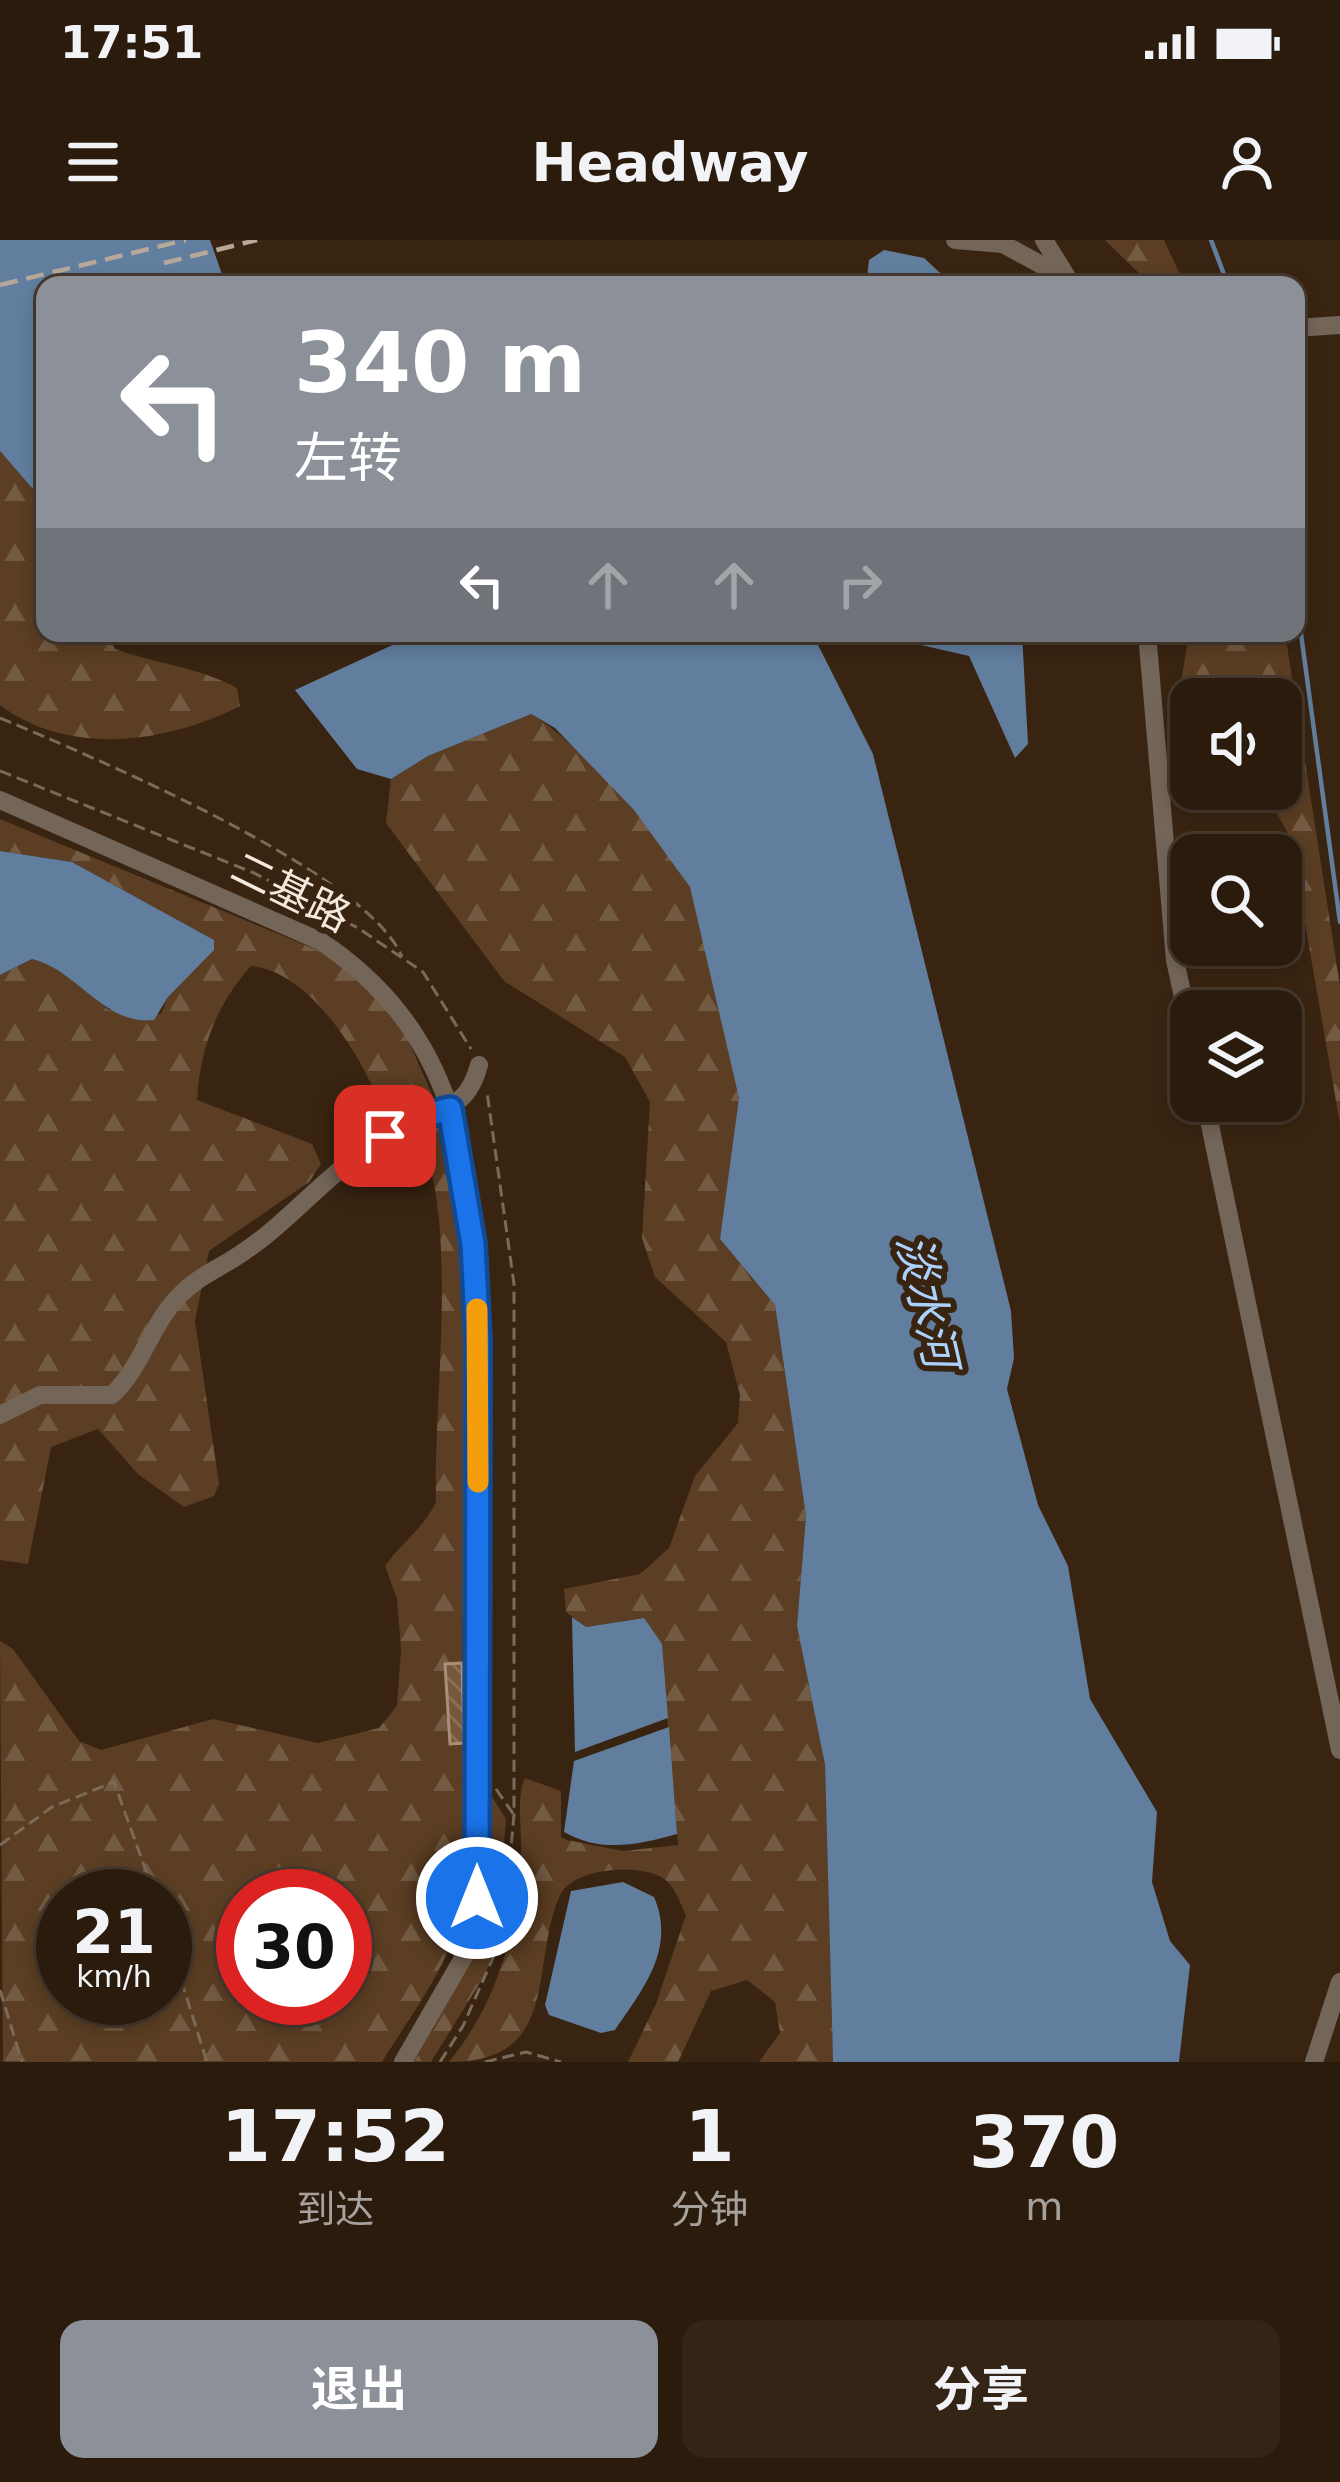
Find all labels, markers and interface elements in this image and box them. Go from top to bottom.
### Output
text: 17:51 [60,16,203,69]
icon: menu [60,129,126,195]
icon: person [1214,129,1280,195]
text: Headway [532,131,808,194]
text: 340 m [294,314,586,412]
icon: left [96,324,252,480]
text: 左转 [294,427,402,490]
icon: left [449,552,515,618]
icon: ahead [575,552,641,618]
icon: ahead [701,552,767,618]
icon: right [827,552,893,618]
map controls [1170,678,1302,1122]
button: sound [1170,678,1302,810]
button: search [1170,834,1302,966]
street label: 二基路 [224,842,358,942]
button: layers [1170,990,1302,1122]
pin [334,1085,436,1187]
icon: arrive [352,1103,418,1169]
water label: 淡水河 [886,1229,970,1381]
position arrow [414,1835,540,1961]
speed limit sign: 30 [216,1869,372,2025]
text: 21 [72,1897,156,1967]
text: km/h [76,1959,152,1994]
text: 17:52 [221,2094,450,2178]
text: 1 [684,2094,735,2178]
text: 370 [969,2100,1119,2184]
text: m [1025,2184,1063,2229]
text: 到达 [296,2187,374,2232]
text: 分钟 [670,2187,748,2232]
button: 退出 [60,2320,658,2458]
button: 分享 [682,2320,1280,2458]

